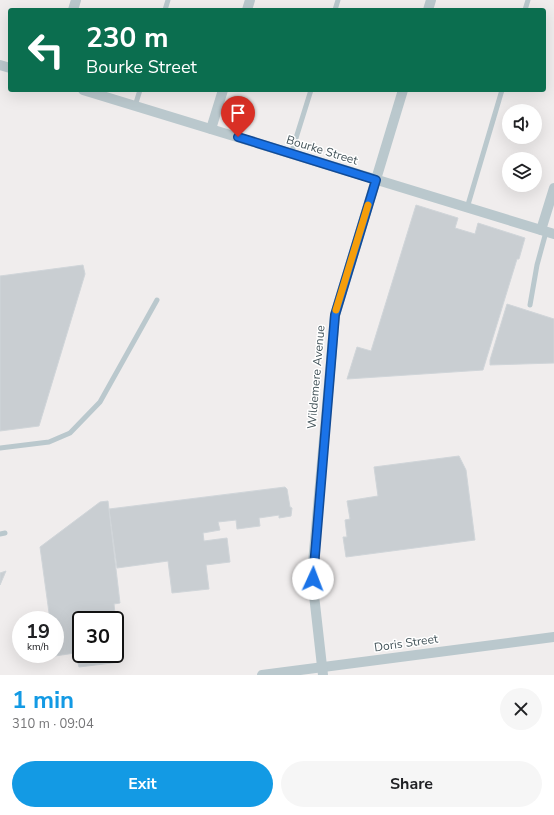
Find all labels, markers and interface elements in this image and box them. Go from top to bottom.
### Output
text: 230 m [86,19,169,57]
icon: left [20,24,72,76]
text: Bourke Street [86,55,197,79]
pin [221,96,255,137]
icon: arrive [227,102,249,124]
map controls [502,104,542,192]
button: sound [502,104,542,144]
street label: Bourke Street [284,132,360,169]
button: layers [502,152,542,192]
street label: Wildemere Avenue [303,324,329,430]
position arrow [292,558,334,600]
speed limit sign: 30 [72,611,124,663]
text: 19 [26,618,50,645]
street label: Doris Street [373,630,440,655]
text: km/h [27,640,49,654]
text: 1 min [12,684,74,716]
button: close [500,688,542,730]
text: 310 m · 09:04 [12,715,94,733]
button: Exit [12,761,273,807]
button: Share [281,761,542,807]

